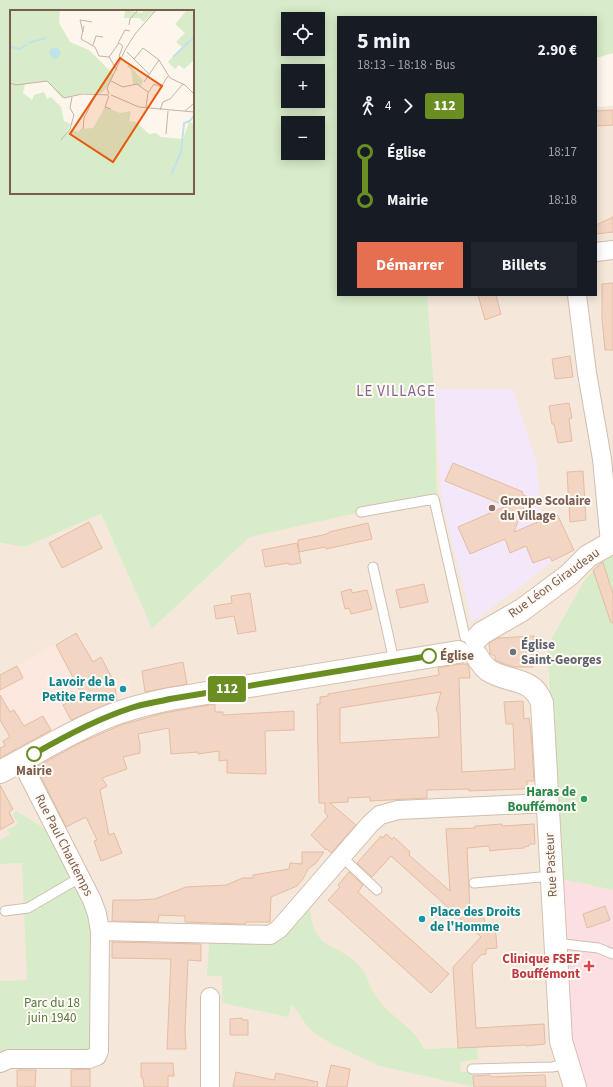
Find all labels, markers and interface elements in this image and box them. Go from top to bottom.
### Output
inset map [10,10,194,194]
map controls [281,12,325,160]
button: locate [281,12,325,56]
text: 5 min [357,25,411,57]
text: 2.90 € [538,40,577,61]
text: 18:13 – 18:18 · Bus [357,56,455,74]
button: + [281,64,325,108]
icon: walk [357,95,379,117]
icon: forward [397,95,419,117]
text: 112 [433,96,456,116]
text: 4 [385,97,391,115]
button: − [281,116,325,160]
text: Église [387,142,426,163]
text: 18:17 [548,143,577,161]
text: Mairie [387,190,428,211]
text: 18:18 [548,191,577,209]
button: Démarrer [357,242,463,288]
button: Billets [471,242,577,288]
district label: LE VILLAGE [356,381,436,402]
place label: Groupe Scolaire du Village [500,492,591,525]
marker: Groupe Scolaire du Village [487,503,497,513]
street label: Rue Léon Giraudeau [505,544,603,622]
place label: Église Saint-Georges [521,636,602,669]
place label: Église [440,647,474,665]
marker: Église Saint-Georges [508,647,518,657]
marker: Église [421,648,437,664]
place label: Lavoir de la Petite Ferme [42,673,115,706]
line badge: 112 [204,676,250,702]
text: 112 [216,679,238,699]
marker: Lavoir de la Petite Ferme [118,684,128,694]
marker: Mairie [26,746,42,762]
place label: Mairie [16,762,52,780]
place label: Haras de Bouffémont [508,783,576,816]
street label: Rue Paul Chautemps [31,791,98,899]
marker: Haras de Bouffémont [579,794,589,804]
street label: Rue Pasteur [540,832,562,898]
place label: Place des Droits de l'Homme [430,903,521,936]
marker: Place des Droits de l'Homme [417,914,427,924]
place label: Clinique FSEF Bouffémont [502,950,580,983]
marker: Clinique FSEF Bouffémont [583,960,595,972]
park label: Parc du 18 juin 1940 [24,994,80,1027]

